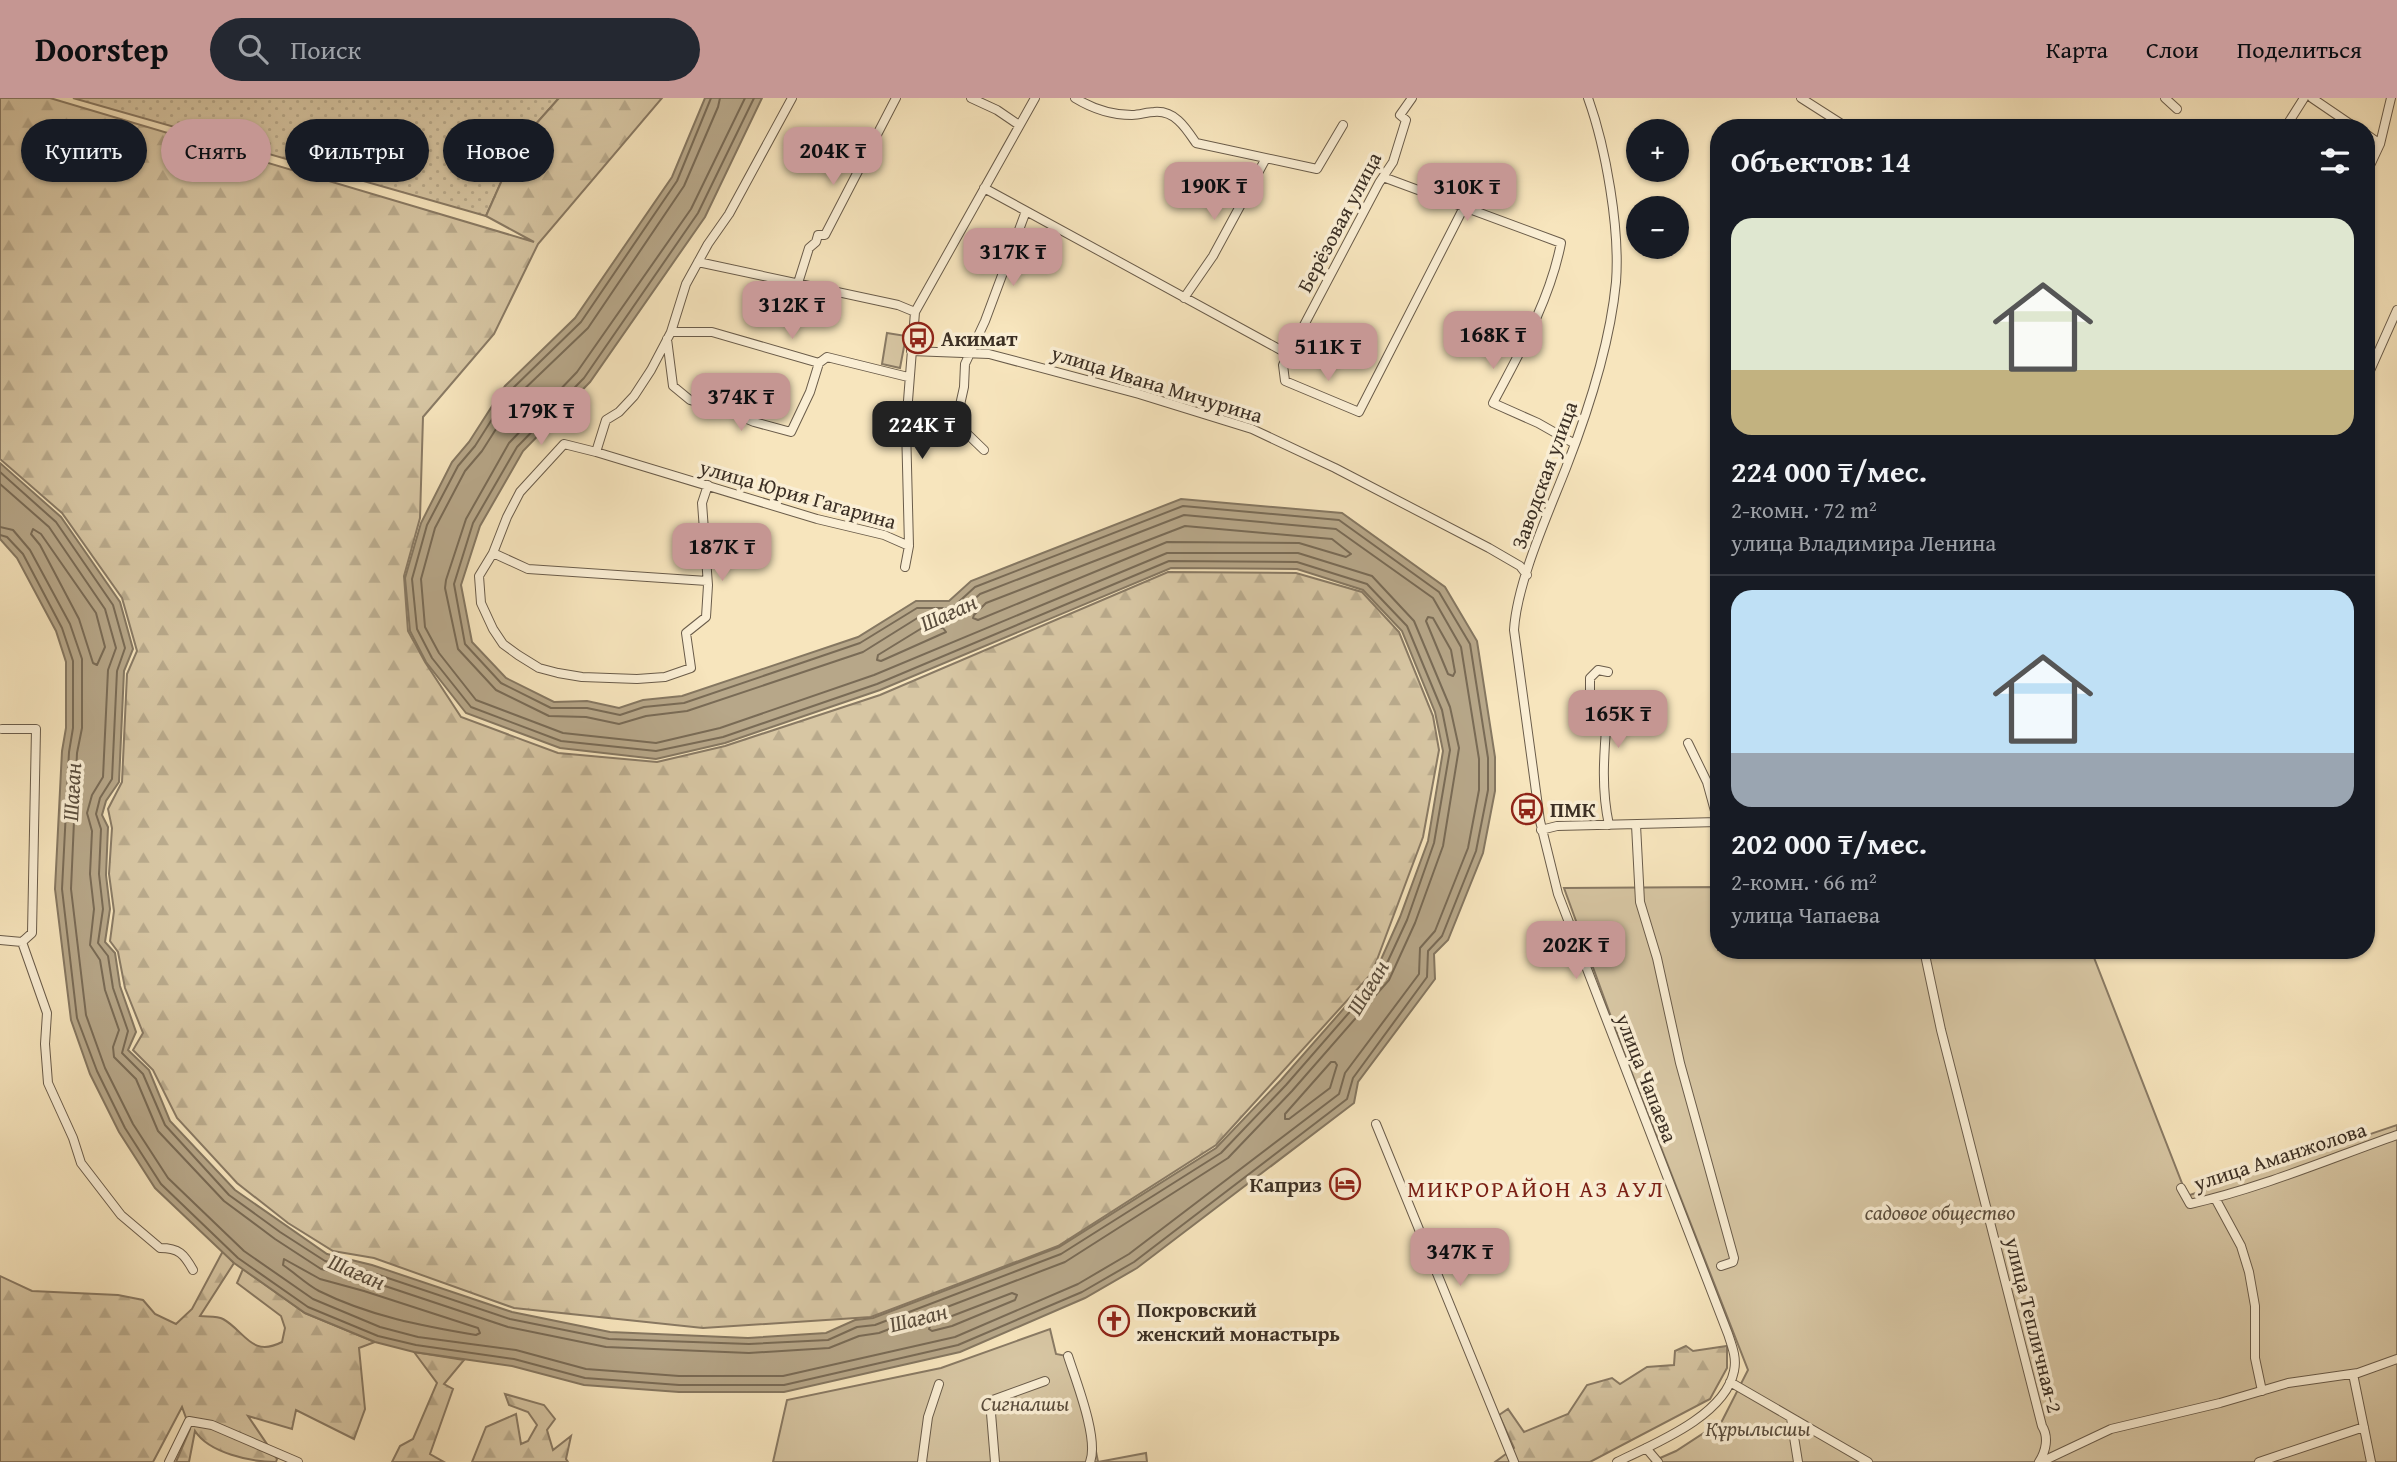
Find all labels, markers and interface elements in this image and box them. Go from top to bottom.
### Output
search box [210,18,700,81]
text: Doorstep [35,25,168,73]
icon: search [234,30,272,68]
text: Поиск [290,30,361,69]
text: Карта [2046,32,2108,67]
text: Слои [2146,32,2199,67]
text: Поделиться [2237,32,2362,67]
chip: Купить [21,119,147,182]
chip: Снять [161,119,271,182]
chip: Фильтры [285,119,429,182]
chip: Новое [443,119,554,182]
map controls [1626,119,1689,259]
button: + [1626,119,1689,182]
pin: 204K ₸ [776,127,890,187]
text: 204K ₸ [799,133,867,166]
text: Объектов: 14 [1731,139,1911,183]
icon: filters [2316,142,2354,180]
street label: Берёзовая улица [1289,146,1389,298]
pin: 190K ₸ [1157,162,1271,222]
pin: 310K ₸ [1410,164,1524,223]
text: 190K ₸ [1180,168,1248,201]
text: 310K ₸ [1433,169,1501,202]
button: − [1626,196,1689,259]
pin: 317K ₸ [956,228,1070,288]
text: 317K ₸ [979,234,1047,267]
icon: home [1980,264,2106,390]
pin: 312K ₸ [735,282,849,341]
text: 312K ₸ [758,287,826,320]
pin: 168K ₸ [1436,312,1550,371]
text: 168K ₸ [1459,317,1527,350]
bus stop icon: Акимат [901,321,935,355]
place label: Акимат [941,323,1018,354]
pin: 511K ₸ [1271,324,1385,383]
text: 511K ₸ [1294,329,1362,362]
street label: улица Ивана Мичурина [1047,337,1266,431]
pin: 374K ₸ [684,374,798,433]
text: 374K ₸ [707,379,775,412]
pin: 179K ₸ [484,388,598,447]
text: 179K ₸ [507,393,575,426]
street label: Заводская улица [1503,397,1585,553]
pin: 224K ₸ [865,402,979,461]
text: 224K ₸ [888,407,956,440]
text: 224 000 ₸/мес. [1731,449,1927,493]
street label: улица Юрия Гагарина [695,451,900,537]
text: 2-комн. · 72 m² [1731,493,1877,526]
pin: 187K ₸ [665,524,779,583]
text: улица Владимира Ленина [1731,526,1996,559]
text: 187K ₸ [688,529,756,562]
water label: Шаған [914,585,982,639]
icon: home [1980,636,2106,762]
pin: 165K ₸ [1561,690,1675,750]
text: 165K ₸ [1584,696,1652,729]
water label: Шаған [53,761,89,822]
bus stop icon: ПМК [1510,792,1544,826]
place label: ПМК [1550,794,1596,825]
text: 202 000 ₸/мес. [1731,821,1927,865]
text: 2-комн. · 66 m² [1731,865,1877,898]
text: улица Чапаева [1731,898,1880,931]
pin: 202K ₸ [1519,922,1633,981]
text: 202K ₸ [1542,927,1610,960]
water label: Шаған [1338,953,1396,1021]
street label: улица Чапаева [1608,1008,1686,1147]
street label: улица Аманжолова [2189,1113,2370,1199]
hotel icon: Каприз [1328,1167,1362,1201]
place label: Каприз [1250,1169,1322,1200]
district label: МИКРОРАЙОН АЗ АУЛ [1407,1172,1665,1205]
park label: садовое общество [1865,1197,2015,1228]
pin: 347K ₸ [1403,1228,1517,1288]
street label: улица Тепличная-2 [1997,1233,2071,1416]
text: 347K ₸ [1426,1234,1494,1267]
water label: Шаған [323,1244,391,1298]
water label: Шаған [885,1294,951,1340]
place label: Покровский женский монастырь [1137,1294,1340,1349]
church icon: Покровский женский монастырь [1097,1304,1131,1338]
park label: Сигналшы [981,1388,1069,1419]
park label: Құрылысшы [1705,1413,1811,1444]

